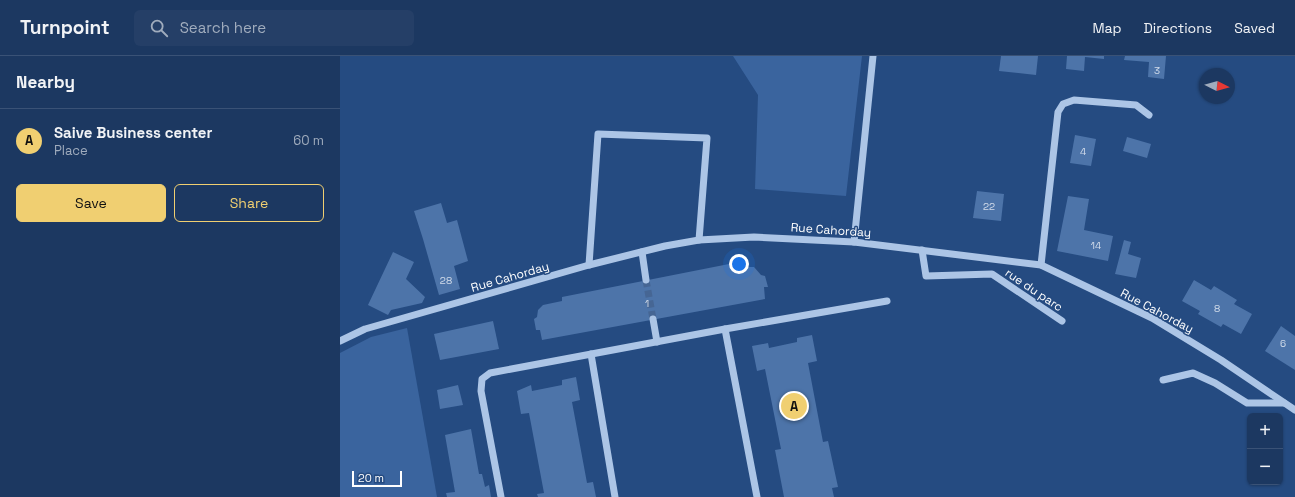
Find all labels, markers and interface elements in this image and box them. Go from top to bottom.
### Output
search box [134,10,414,46]
text: Turnpoint [20,15,110,40]
icon: search [148,17,170,39]
text: Search here [180,18,266,37]
text: Map [1092,19,1122,37]
text: Directions [1144,19,1212,37]
text: Saved [1234,19,1275,37]
house number: 3 [1154,64,1160,77]
north arrow [1199,68,1235,104]
text: Nearby [16,71,75,93]
text: Saive Business center [54,123,212,142]
text: A [25,132,33,149]
text: 60 m [293,132,324,149]
text: Place [54,142,88,159]
house number: 4 [1080,145,1086,158]
button: Save [16,184,166,222]
button: Share [174,184,324,222]
house number: 22 [983,200,995,213]
street label: Rue Cahorday [790,219,872,241]
house number: 14 [1091,239,1101,252]
your location [729,254,749,274]
street label: Rue Cahorday [469,258,551,296]
street label: rue du parc [1002,265,1066,315]
house number: 28 [440,274,452,287]
street label: Rue Cahorday [1118,285,1196,337]
house number: 1 [645,297,649,310]
house number: 8 [1214,302,1220,315]
house number: 6 [1280,337,1286,350]
pin: A [781,391,807,421]
map controls [1247,413,1283,485]
button: + [1247,413,1283,449]
button: − [1247,449,1283,485]
scale bar [352,469,402,488]
text: 20 m [358,471,384,485]

